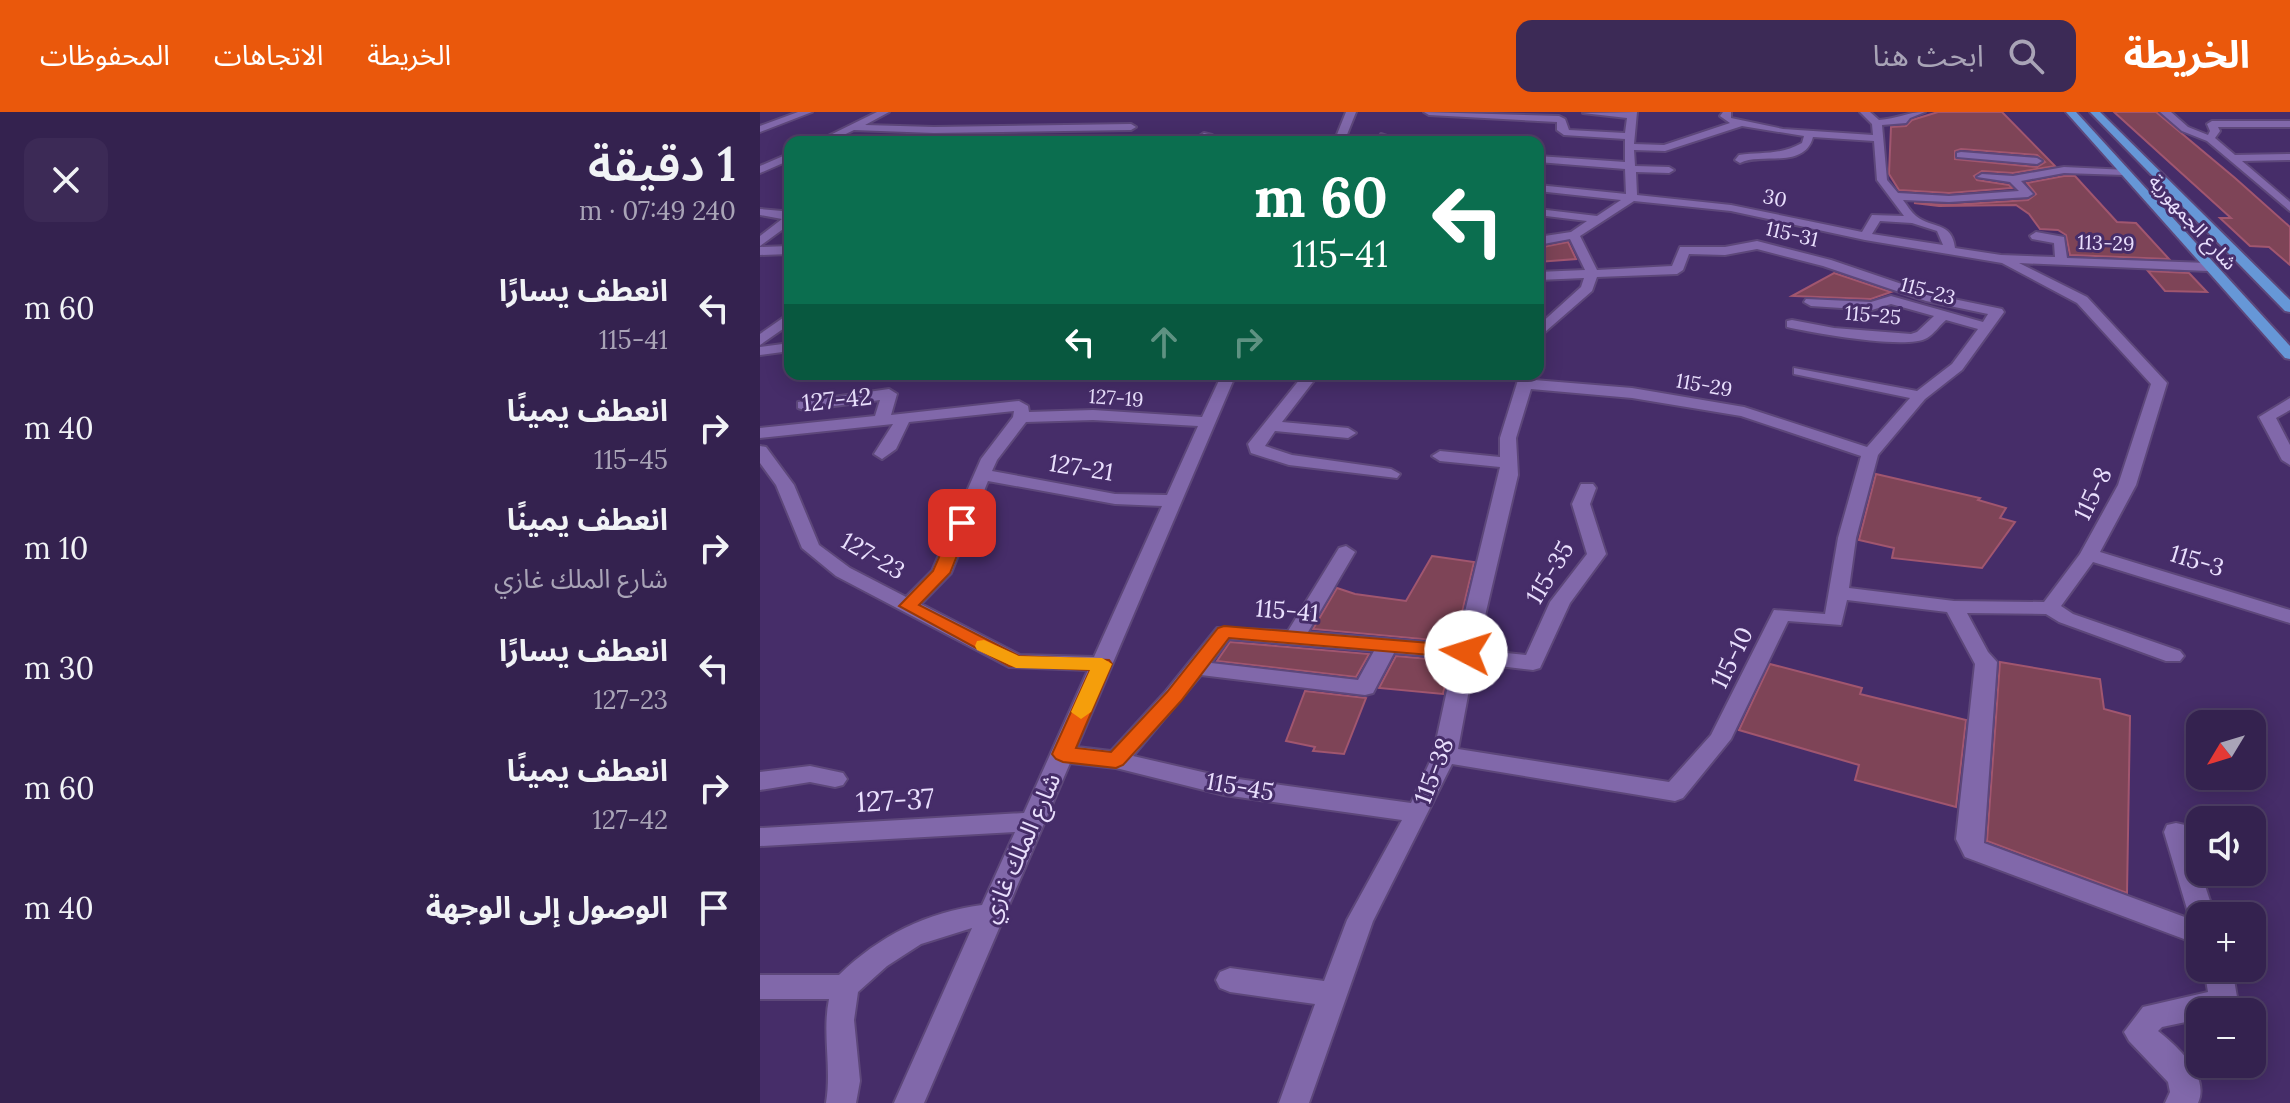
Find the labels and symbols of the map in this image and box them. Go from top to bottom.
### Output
street label: شارع الجمهورية [2142,169,2243,277]
street label: 30 [1761,183,1789,212]
street label: 115-31 [1763,215,1821,252]
street label: 113-29 [2077,229,2135,256]
street label: 115-23 [1898,271,1959,310]
street label: 115-25 [1844,300,1902,329]
street label: 115-29 [1674,367,1734,402]
street label: 127-42 [801,380,873,419]
street label: 127-19 [1088,383,1144,412]
street label: 127-21 [1047,447,1116,488]
street label: 115-8 [2066,462,2119,526]
pin [928,489,996,557]
street label: 127-23 [836,525,911,586]
street label: 115-35 [1519,536,1580,610]
street label: 115-3 [2166,538,2228,583]
street label: 115-41 [1254,592,1320,629]
position arrow [1424,610,1508,694]
street label: 115-10 [1703,622,1760,694]
north arrow [2186,710,2266,790]
street label: 115-38 [1407,733,1460,808]
street label: 115-45 [1204,765,1276,808]
street label: شارع الملك غازي [974,768,1071,929]
street label: 127-37 [855,780,935,820]

